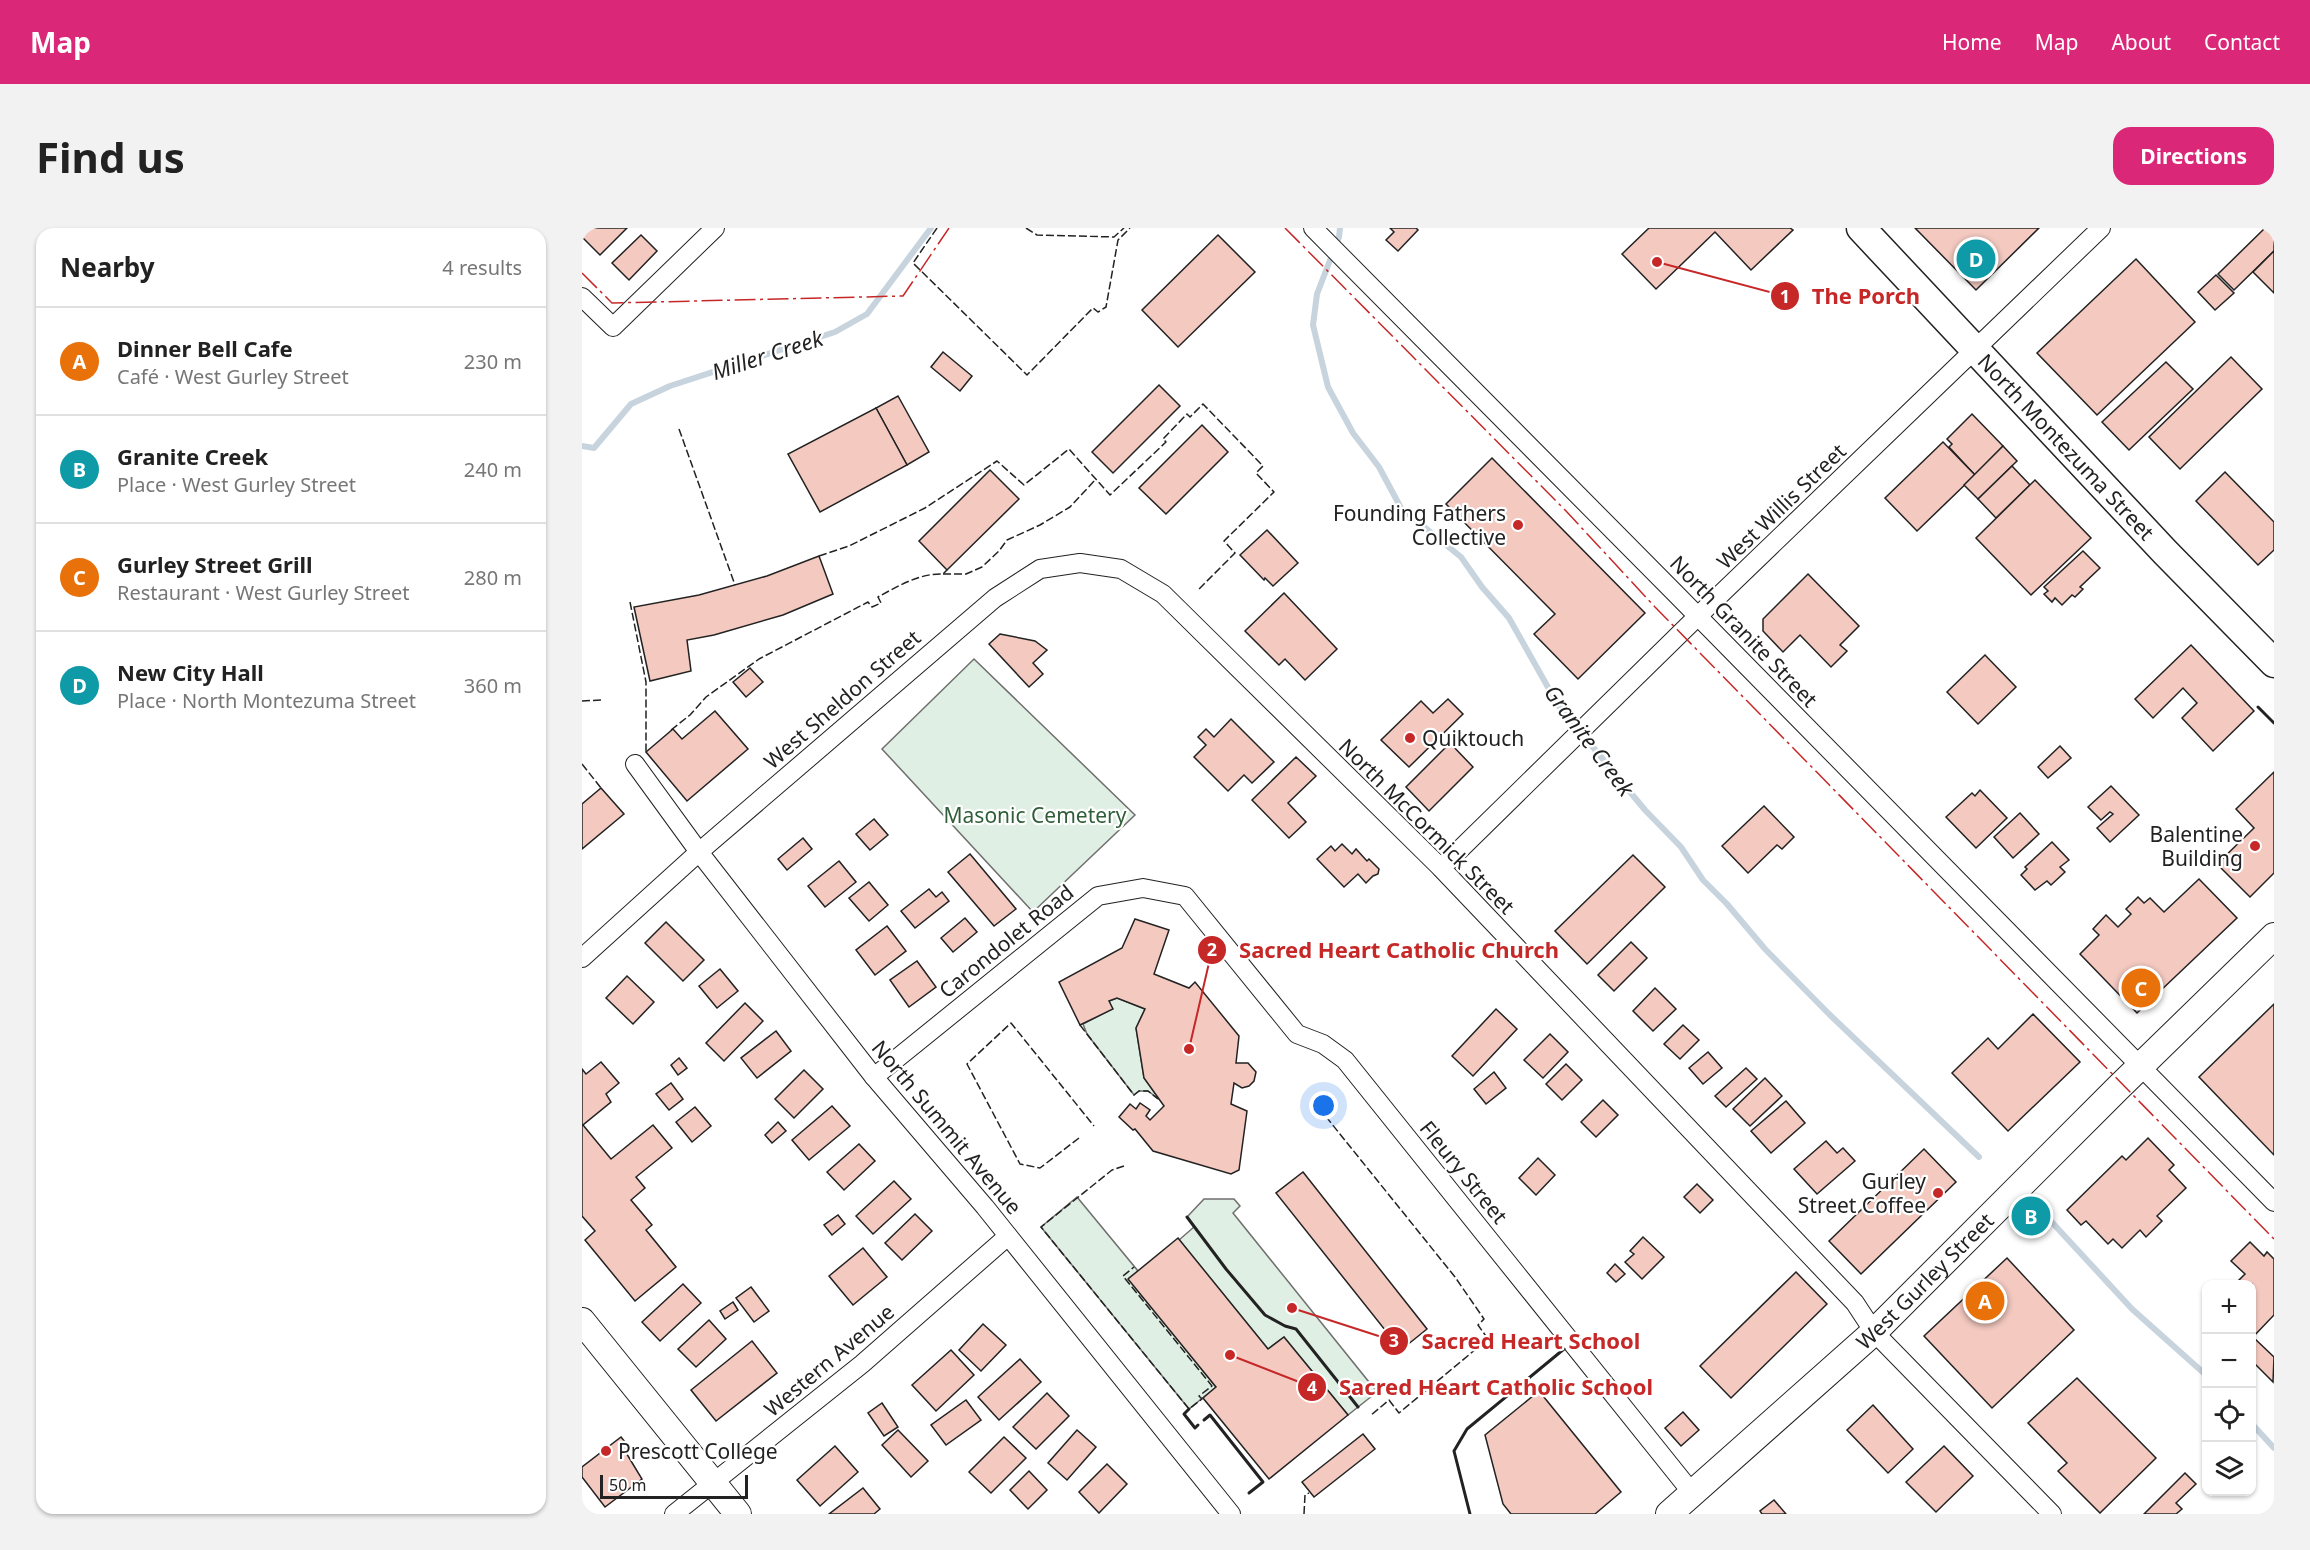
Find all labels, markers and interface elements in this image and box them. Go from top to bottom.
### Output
text: Map [30,23,91,61]
text: Home [1942,28,2002,56]
text: Map [2035,28,2078,56]
text: About [2111,28,2171,56]
text: Contact [2204,28,2280,56]
button: Directions [2113,127,2274,185]
text: Find us [36,128,185,185]
pin: D [1956,237,1996,282]
text: Nearby [60,249,155,285]
text: 4 results [442,254,522,281]
callout: The Porch [1770,276,1932,316]
text: The Porch [1812,280,1920,310]
text: 1 [1780,284,1790,308]
water label: Miller Creek [708,322,827,386]
text: Dinner Bell Cafe [117,333,293,363]
text: A [73,348,86,375]
text: 230 m [464,348,522,375]
street label: North Montezuma Street [1972,348,2161,546]
text: Café · West Gurley Street [117,363,349,390]
street label: West Willis Street [1710,437,1852,575]
text: Granite Creek [117,441,268,471]
text: B [73,456,86,483]
text: 240 m [464,456,522,483]
text: Place · West Gurley Street [117,471,356,498]
place label: Founding Fathers Collective [1333,499,1506,551]
marker: Founding Fathers Collective [1511,518,1525,532]
text: Gurley Street Grill [117,549,313,579]
street label: North Granite Street [1664,549,1824,713]
text: C [73,564,86,591]
text: 280 m [464,564,522,591]
text: Restaurant · West Gurley Street [117,579,409,606]
street label: West Sheldon Street [758,623,926,775]
text: New City Hall [117,657,264,687]
text: D [72,672,87,699]
text: 360 m [464,672,522,699]
water label: Granite Creek [1538,678,1642,803]
text: Place · North Montezuma Street [117,687,416,714]
place label: Quiktouch [1422,724,1524,752]
marker: Quiktouch [1403,731,1417,745]
street label: North McCormick Street [1333,732,1521,920]
park label: Masonic Cemetery [944,801,1127,829]
place label: Balentine Building [2150,820,2243,872]
marker: Balentine Building [2248,839,2262,853]
street label: Carondolet Road [933,878,1079,1004]
callout: Sacred Heart Catholic Church [1197,930,1570,970]
text: Sacred Heart Catholic Church [1239,934,1559,964]
text: 2 [1207,937,1217,961]
pin: C [2122,966,2160,1011]
street label: North Summit Avenue [866,1034,1028,1220]
your location [1309,1091,1338,1120]
street label: Fleury Street [1414,1115,1514,1230]
place label: Gurley Street Coffee [1798,1167,1926,1219]
marker: Gurley Street Coffee [1931,1186,1945,1200]
pin: B [2012,1194,2050,1238]
street label: West Gurley Street [1850,1206,2000,1355]
pin: A [1966,1278,2004,1324]
map controls [2202,1280,2256,1496]
button: + [2202,1280,2256,1334]
street label: Western Avenue [758,1297,900,1423]
callout: Sacred Heart School [1379,1321,1652,1361]
text: Sacred Heart School [1422,1325,1640,1355]
text: 3 [1389,1328,1399,1352]
button: − [2202,1334,2256,1388]
callout: Sacred Heart Catholic School [1297,1367,1665,1407]
text: Sacred Heart Catholic School [1339,1371,1653,1401]
text: 4 [1307,1375,1317,1399]
button: locate [2202,1388,2256,1442]
place label: Prescott College [618,1437,778,1465]
button: layers [2202,1442,2256,1496]
marker: Prescott College [599,1444,613,1458]
scale bar [600,1472,748,1500]
text: 50 m [609,1474,646,1496]

